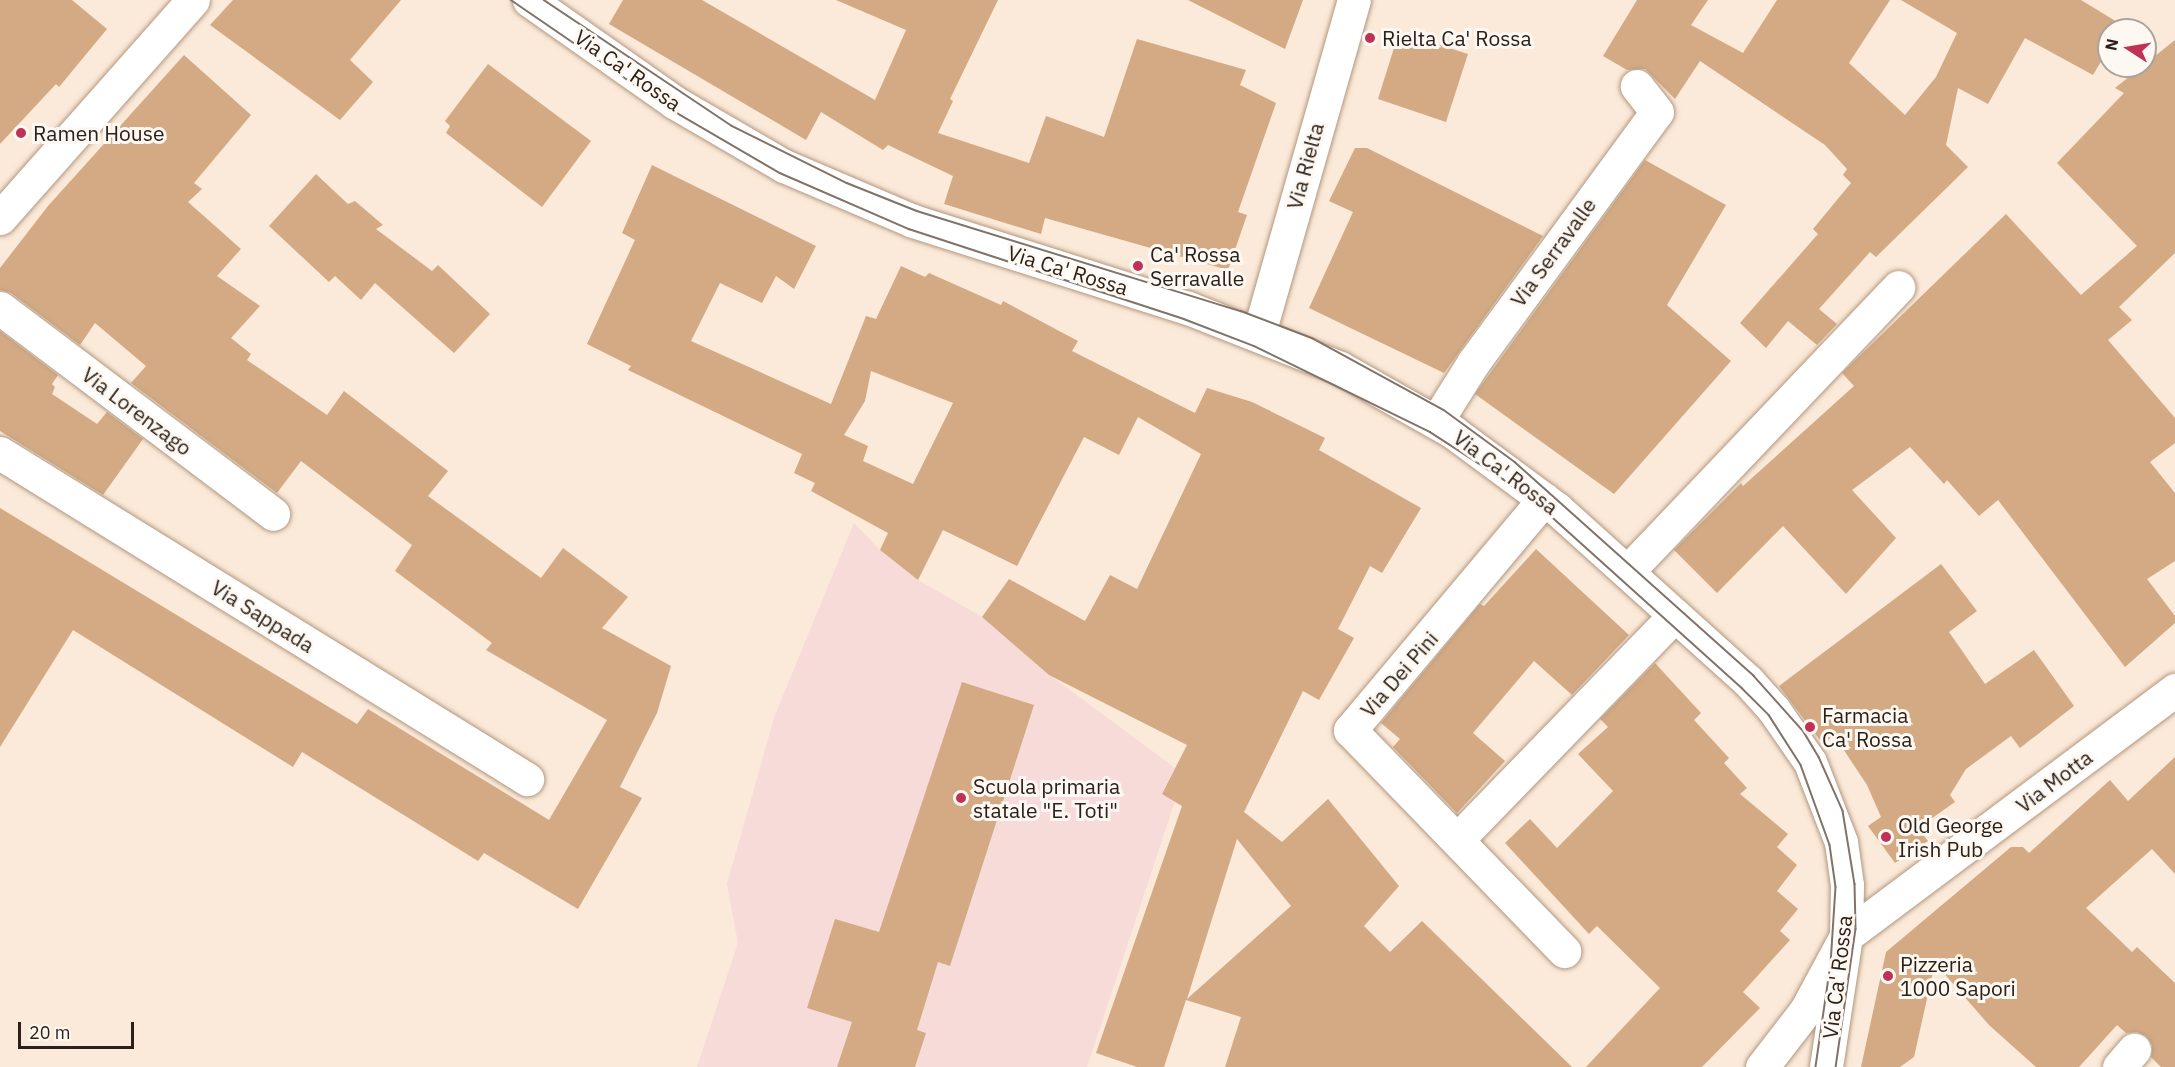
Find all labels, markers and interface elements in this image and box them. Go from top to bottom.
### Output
north arrow [2097,18,2157,78]
street label: Via Ca' Rossa [570,24,686,116]
place label: Rielta Ca' Rossa [1382,25,1532,51]
marker: Rielta Ca' Rossa [1363,31,1377,45]
text: N [2100,37,2122,52]
place label: Ramen House [33,120,164,146]
street label: Via Rielta [1281,120,1329,212]
marker: Ramen House [14,126,28,140]
street label: Via Serravalle [1505,193,1601,311]
street label: Via Ca' Rossa [1005,240,1131,300]
place label: Ca' Rossa Serravalle [1150,241,1244,291]
marker: Ca' Rossa Serravalle [1131,259,1145,273]
street label: Via Lorenzago [77,362,197,460]
street label: Via Ca' Rossa [1449,424,1563,520]
street label: Via Sappada [207,574,319,658]
street label: Via Dei Pini [1355,626,1443,722]
place label: Farmacia Ca' Rossa [1822,702,1912,752]
marker: Farmacia Ca' Rossa [1803,720,1817,734]
street label: Via Motta [2011,744,2097,818]
place label: Scuola primaria statale "E. Toti" [973,773,1120,823]
marker: Scuola primaria statale "E. Toti" [954,791,968,805]
place label: Old George Irish Pub [1898,812,2003,862]
marker: Old George Irish Pub [1879,830,1893,844]
street label: Via Ca' Rossa [1817,914,1857,1040]
place label: Pizzeria 1000 Sapori [1900,951,2016,1001]
marker: Pizzeria 1000 Sapori [1881,969,1895,983]
scale bar [21,1010,136,1048]
text: 20 m [29,1021,71,1044]

